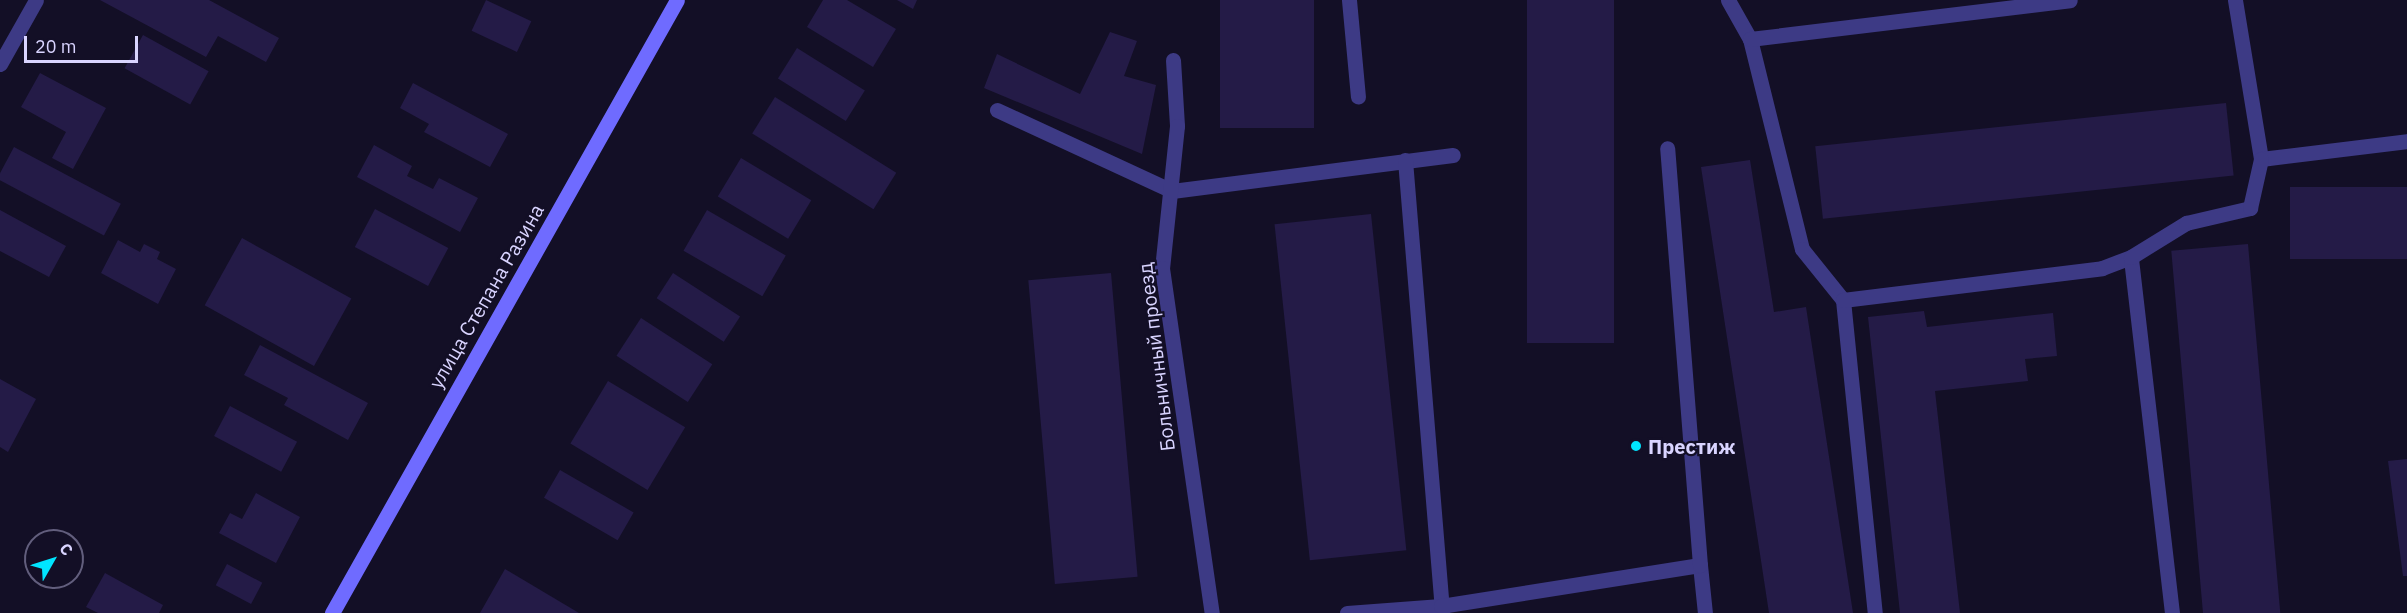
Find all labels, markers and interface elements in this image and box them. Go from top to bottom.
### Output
scale bar [27,24,141,62]
text: 20 m [35,35,77,58]
street label: улица Степана Разина [423,200,549,392]
street label: Больничный проезд [1133,261,1179,453]
place label: Престиж [1648,434,1735,458]
marker: Престиж [1629,439,1643,453]
north arrow [24,529,84,589]
text: С [55,539,77,559]

